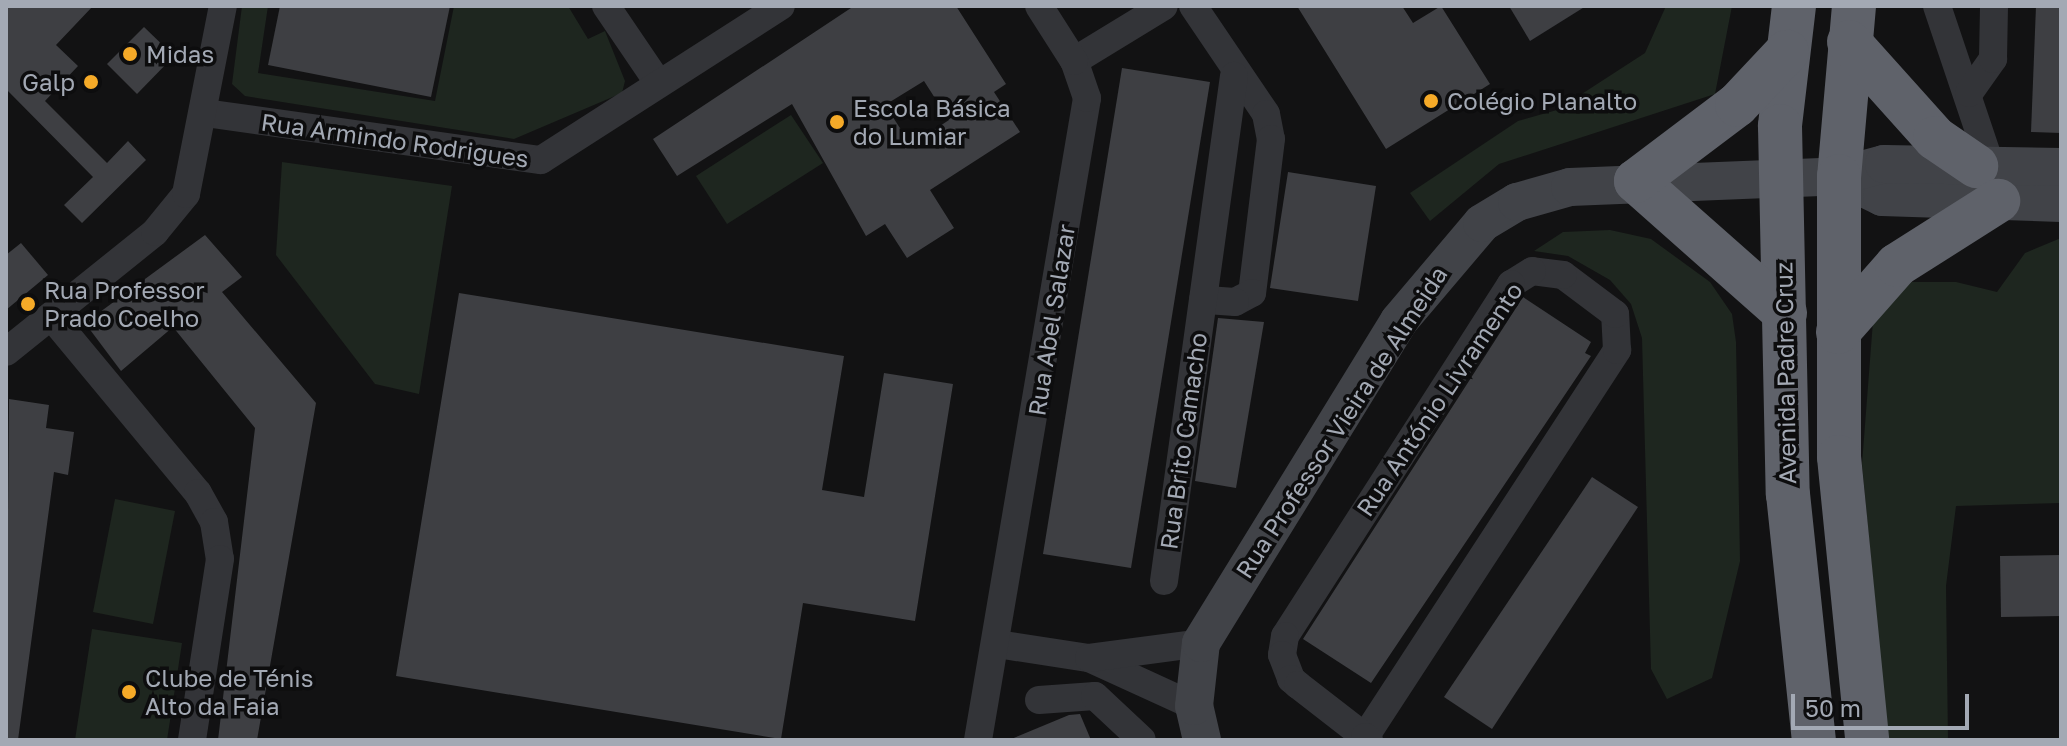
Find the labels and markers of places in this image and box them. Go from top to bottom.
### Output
place label: Midas [146,40,214,68]
marker: Midas [121,45,139,63]
place label: Galp [22,68,75,96]
marker: Galp [82,73,100,91]
place label: Colégio Planalto [1447,87,1637,115]
marker: Colégio Planalto [1422,92,1440,110]
place label: Escola Básica do Lumiar [853,94,1011,150]
marker: Escola Básica do Lumiar [828,113,846,131]
place label: Rua Professor Prado Coelho [44,276,205,332]
marker: Rua Professor Prado Coelho [19,295,37,313]
place label: Clube de Ténis Alto da Faia [145,664,313,720]
marker: Clube de Ténis Alto da Faia [120,683,138,701]

